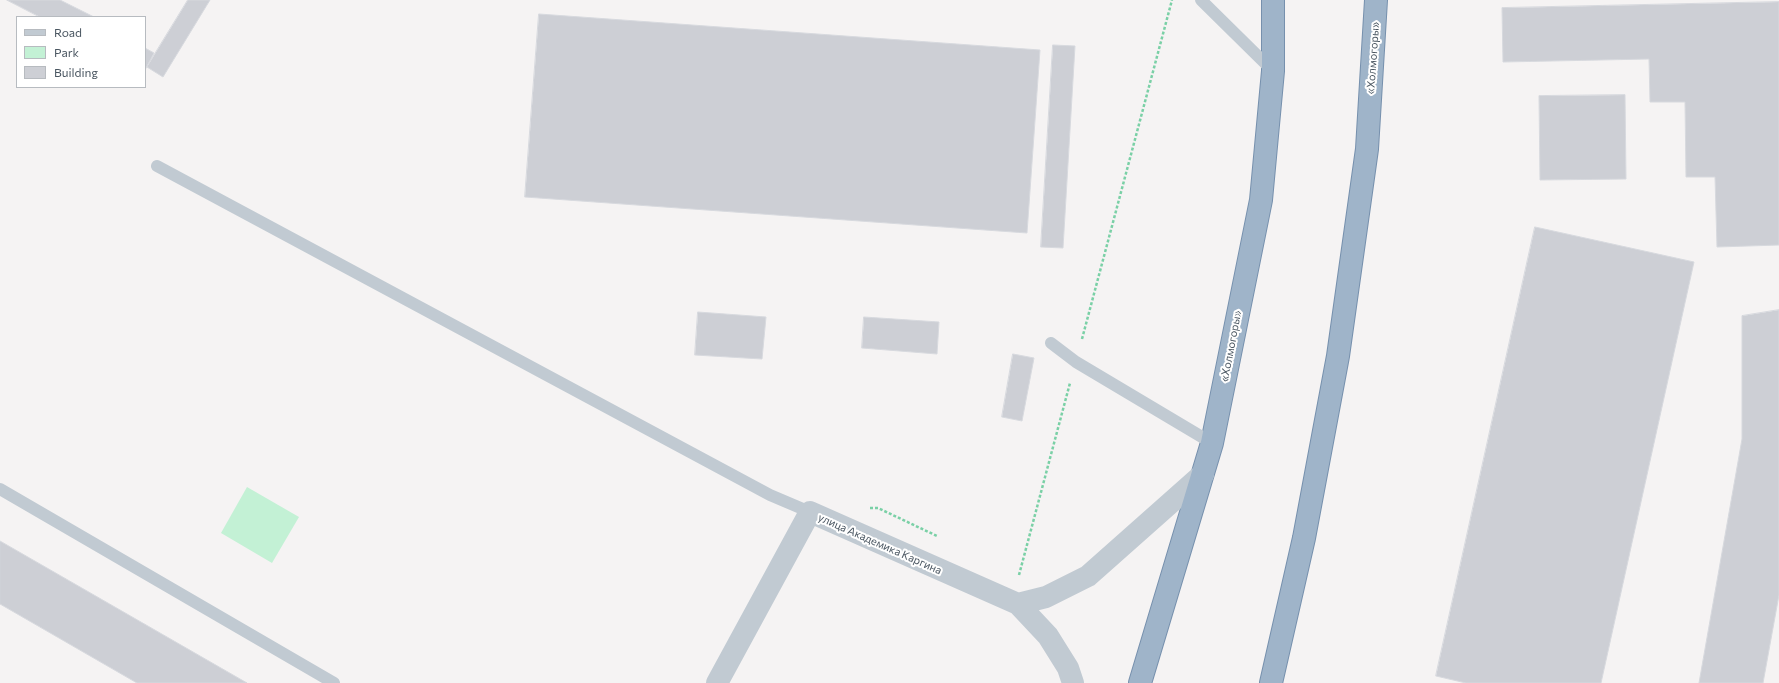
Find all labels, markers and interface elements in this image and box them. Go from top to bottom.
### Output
legend [16,16,146,88]
street label: «Холмогоры» [1364,21,1382,95]
text: Road [54,25,82,39]
text: Park [54,45,79,59]
text: Building [54,65,98,79]
street label: «Холмогоры» [1218,309,1244,383]
street label: улица Академика Каргина [816,511,944,577]

